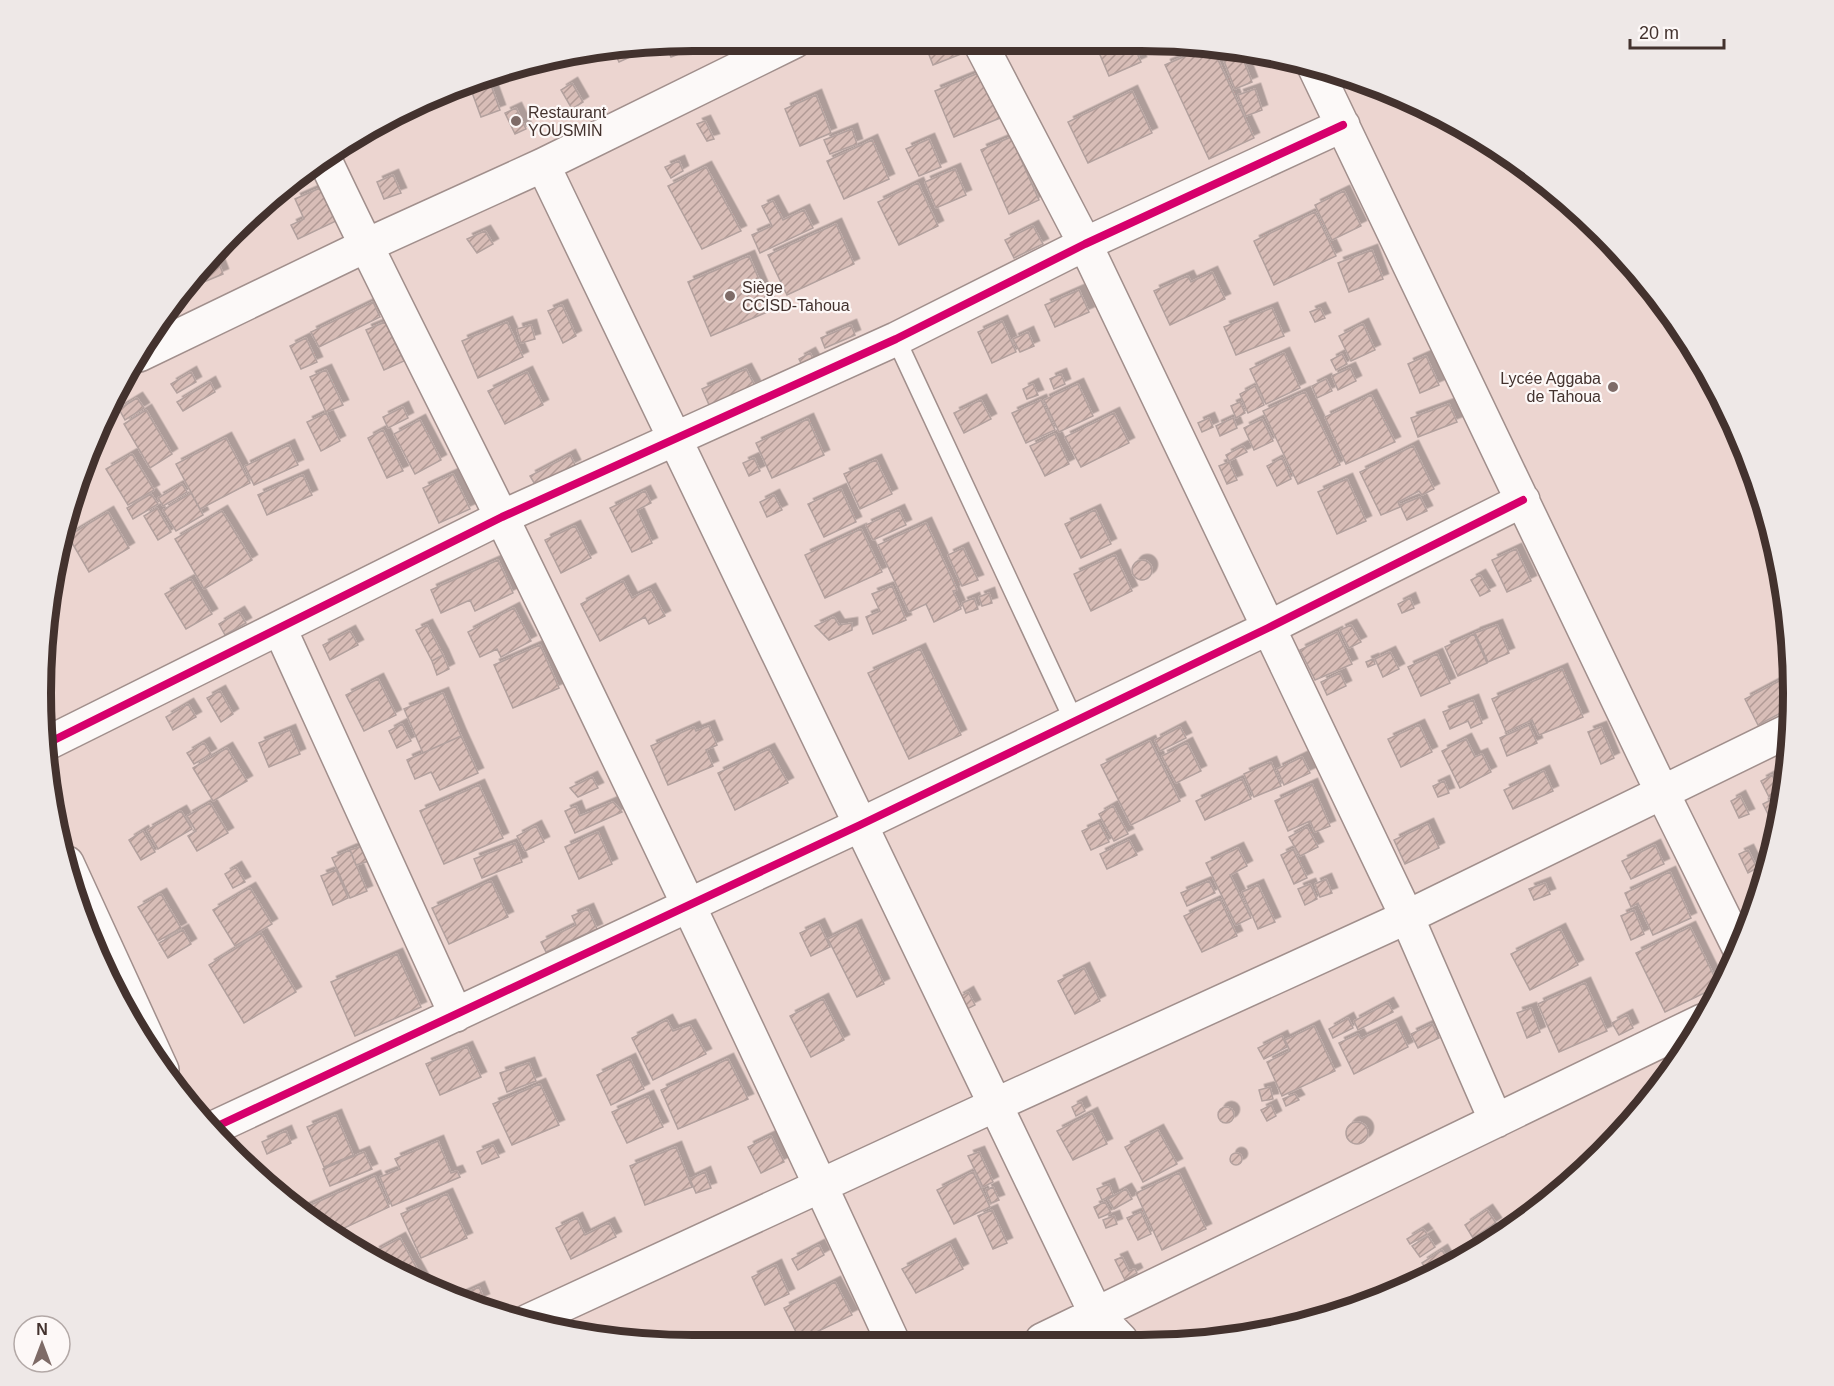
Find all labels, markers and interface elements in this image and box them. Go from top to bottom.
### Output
scale bar [1630,12,1724,50]
text: 20 m [1639,23,1679,43]
place label: Restaurant YOUSMIN [528,104,607,139]
marker: Restaurant YOUSMIN [509,114,523,128]
place label: Siège CCISD-Tahoua [742,279,850,314]
marker: Siège CCISD-Tahoua [723,289,737,303]
place label: Lycée Aggaba de Tahoua [1500,370,1601,405]
marker: Lycée Aggaba de Tahoua [1606,380,1620,394]
north arrow [12,1314,72,1374]
text: N [36,1321,48,1338]

